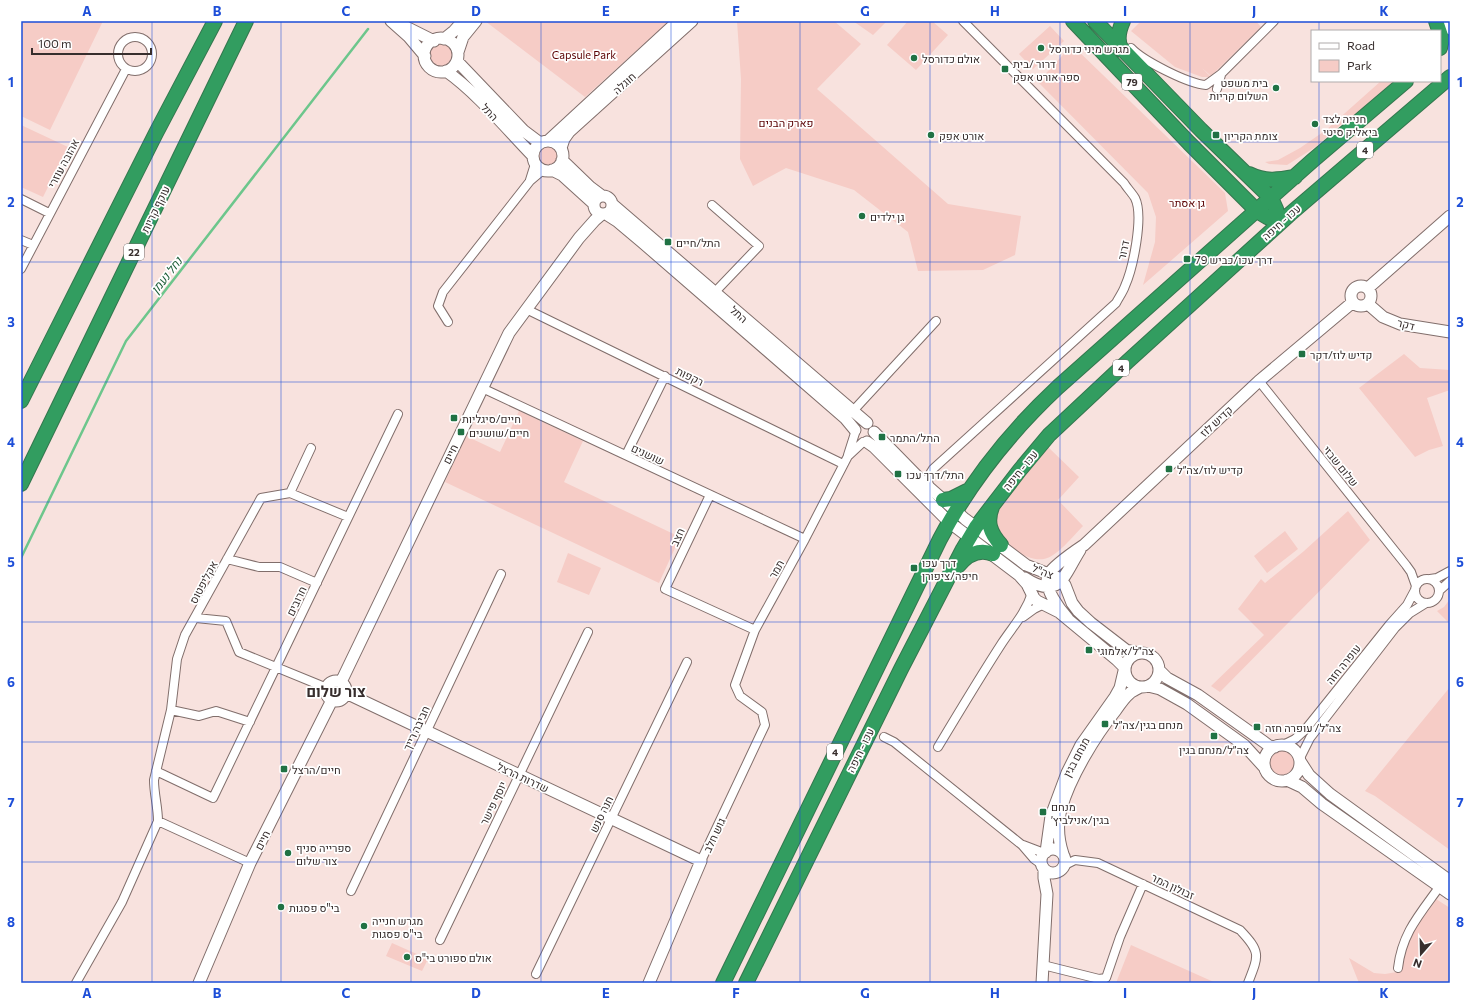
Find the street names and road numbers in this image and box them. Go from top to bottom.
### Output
street label: חוגלה [610,69,638,97]
road number: 79 [1122,74,1142,90]
street label: התל [479,101,501,123]
street label: אהובה עוזרי [45,136,81,190]
road number: 4 [1357,142,1373,158]
street label: עוקף קריות [138,183,172,235]
street label: עכו - חיפה [1259,201,1303,243]
street label: דרור [1115,239,1131,261]
road number: 22 [124,244,144,260]
street label: התל [728,303,750,325]
street label: דקר [1396,316,1417,333]
road number: 4 [1113,360,1129,376]
street label: רקפות [674,364,706,388]
street label: קדיש לוז [1197,403,1235,439]
street label: שושנים [629,441,667,467]
street label: חיים [440,442,460,466]
street label: שלום שבזי [1321,443,1361,489]
street label: עכו - חיפה [1000,447,1040,493]
street label: חצב [667,526,687,548]
street label: תמר [766,557,786,581]
street label: אקליפטוס [186,558,220,606]
street label: צה"ל [1030,561,1056,581]
street label: חרובים [283,584,309,618]
street label: עופרה חזה [1323,641,1363,687]
street label: חביבה רייך [400,704,432,752]
street label: עכו - חיפה [844,726,876,774]
street label: מנחם בגין [1060,735,1092,779]
road number: 4 [827,744,843,760]
street label: שדרות הרצל [495,759,551,795]
street label: יוסף פישר [477,779,509,827]
street label: חנה סנש [587,794,615,834]
street label: גוש חלב [700,816,728,854]
street label: חיים [252,828,272,852]
street label: זבולון המר [1149,870,1197,902]

